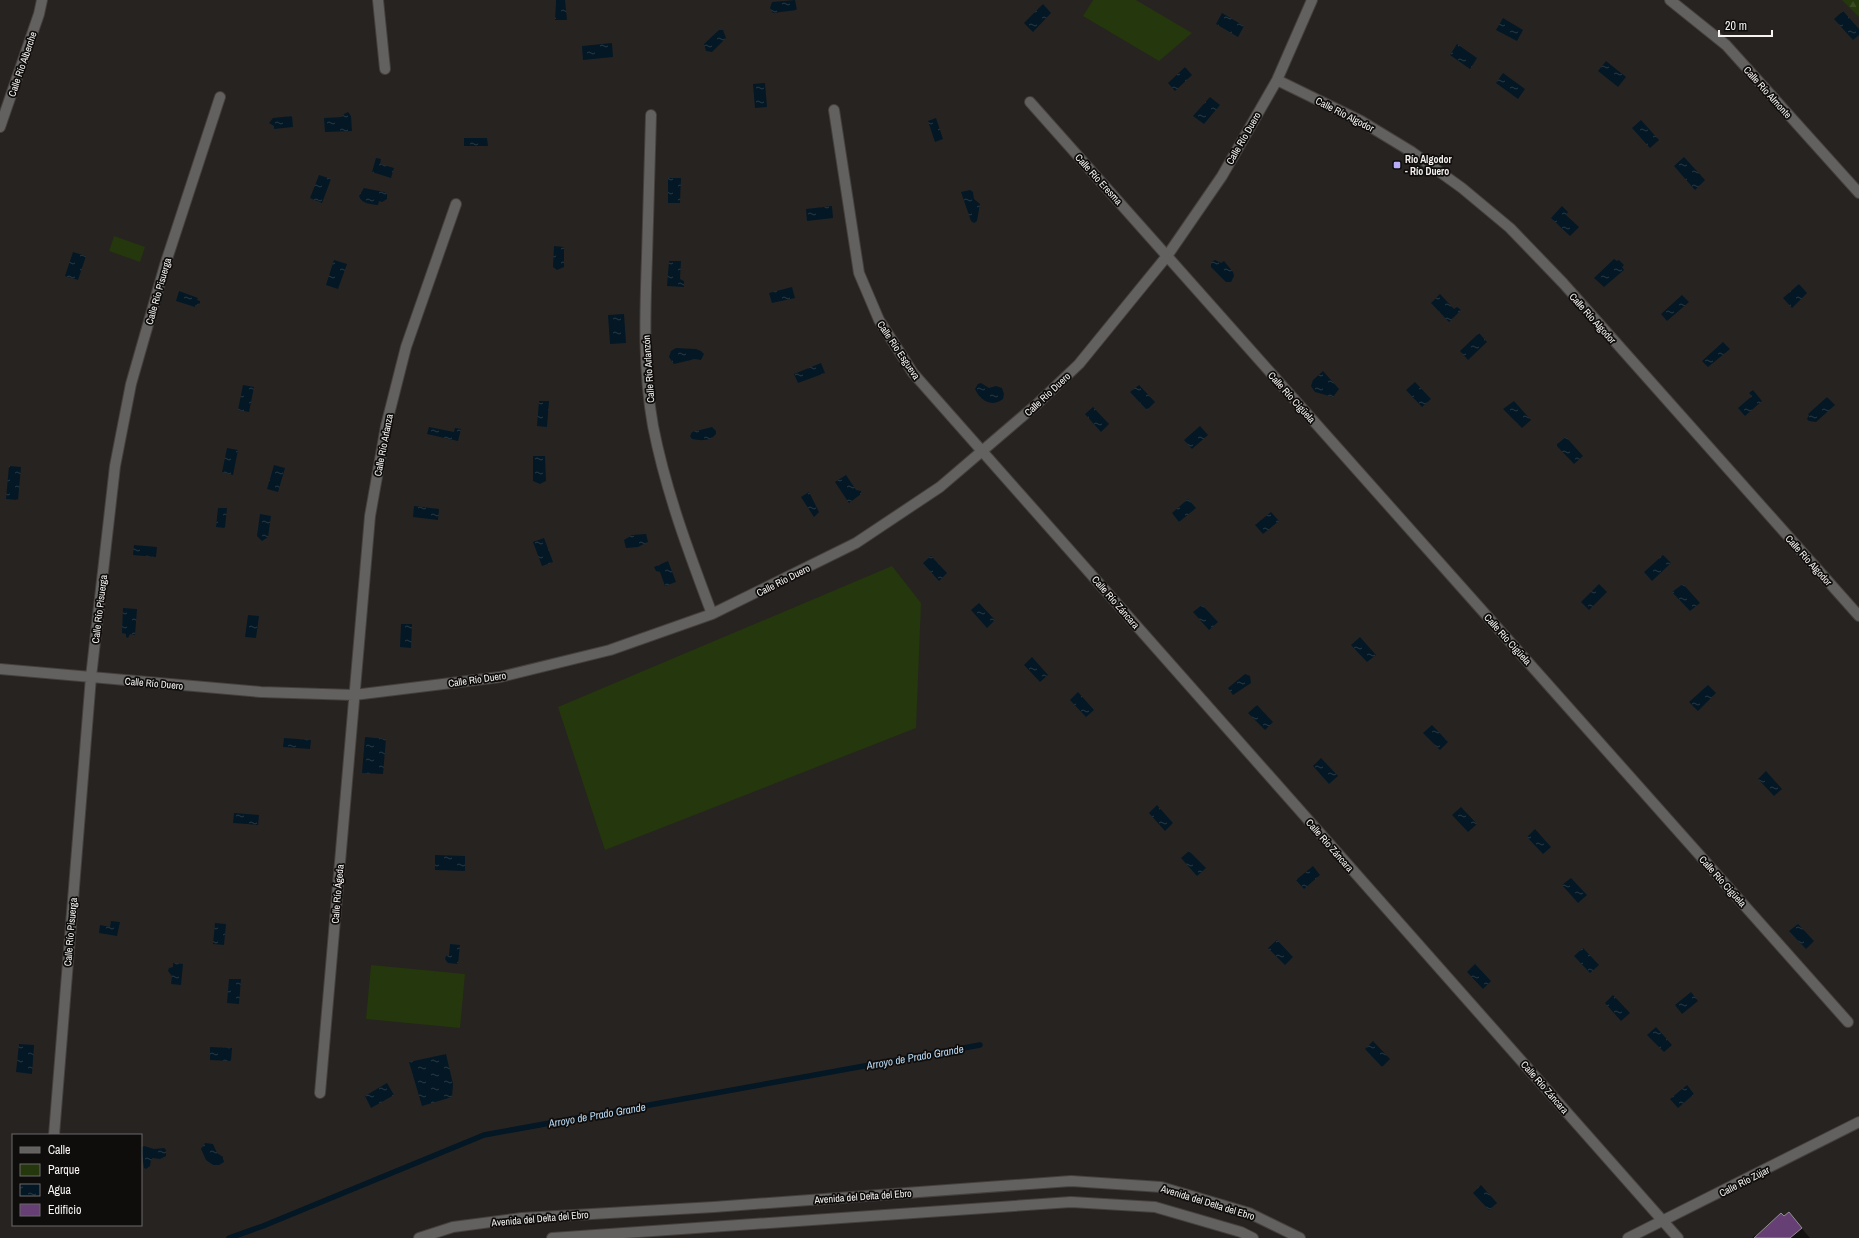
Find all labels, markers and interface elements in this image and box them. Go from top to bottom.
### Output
scale bar [1719,12,1772,38]
text: 20 m [1725,18,1747,34]
street label: Calle Río Alberche [5,30,40,98]
street label: Calle Río Almonte [1741,64,1795,121]
street label: Calle Río Algodor [1313,94,1376,135]
street label: Calle Río Duero [1223,109,1264,167]
street label: Calle Río Eresma [1072,151,1125,208]
place label: Río Algodor - Río Duero [1405,153,1452,178]
marker: Río Algodor - Río Duero [1392,160,1402,170]
street label: Calle Río Pisuerga [143,256,174,326]
street label: Calle Río Algodor [1566,290,1619,347]
street label: Calle Río Esgueva [874,318,923,382]
street label: Calle Río Arlanzón [640,335,657,403]
street label: Calle Río Duero [1022,369,1073,419]
street label: Calle Río Cigüela [1265,369,1318,426]
street label: Calle Río Arlanza [371,412,396,477]
street label: Calle Río Algodor [1782,532,1835,589]
street label: Calle Río Duero [754,561,813,599]
street label: Calle Río Záncara [1089,573,1142,632]
street label: Calle Río Pisuerga [89,574,110,644]
street label: Calle Río Cigüela [1481,611,1534,668]
street label: Calle Río Duero [447,669,507,690]
street label: Calle Río Duero [124,674,184,693]
street label: Calle Río Záncara [1303,816,1356,875]
street label: Calle Río Cigüela [1696,853,1749,910]
street label: Calle Río Ágeda [328,864,347,924]
street label: Calle Río Pisuerga [61,897,80,967]
water label: Arroyo de Prado Grande [864,1042,965,1073]
street label: Calle Río Záncara [1518,1058,1571,1117]
water label: Arroyo de Prado Grande [546,1100,647,1131]
legend [12,1134,142,1226]
text: Calle [48,1142,70,1158]
text: Parque [48,1162,80,1178]
street label: Calle Río Zújar [1717,1163,1772,1200]
text: Agua [47,1182,72,1198]
street label: Avenida del Delta del Ebro [1158,1182,1257,1223]
street label: Avenida del Delta del Ebro [813,1187,913,1206]
text: Edificio [48,1202,81,1218]
street label: Avenida del Delta del Ebro [490,1208,590,1229]

